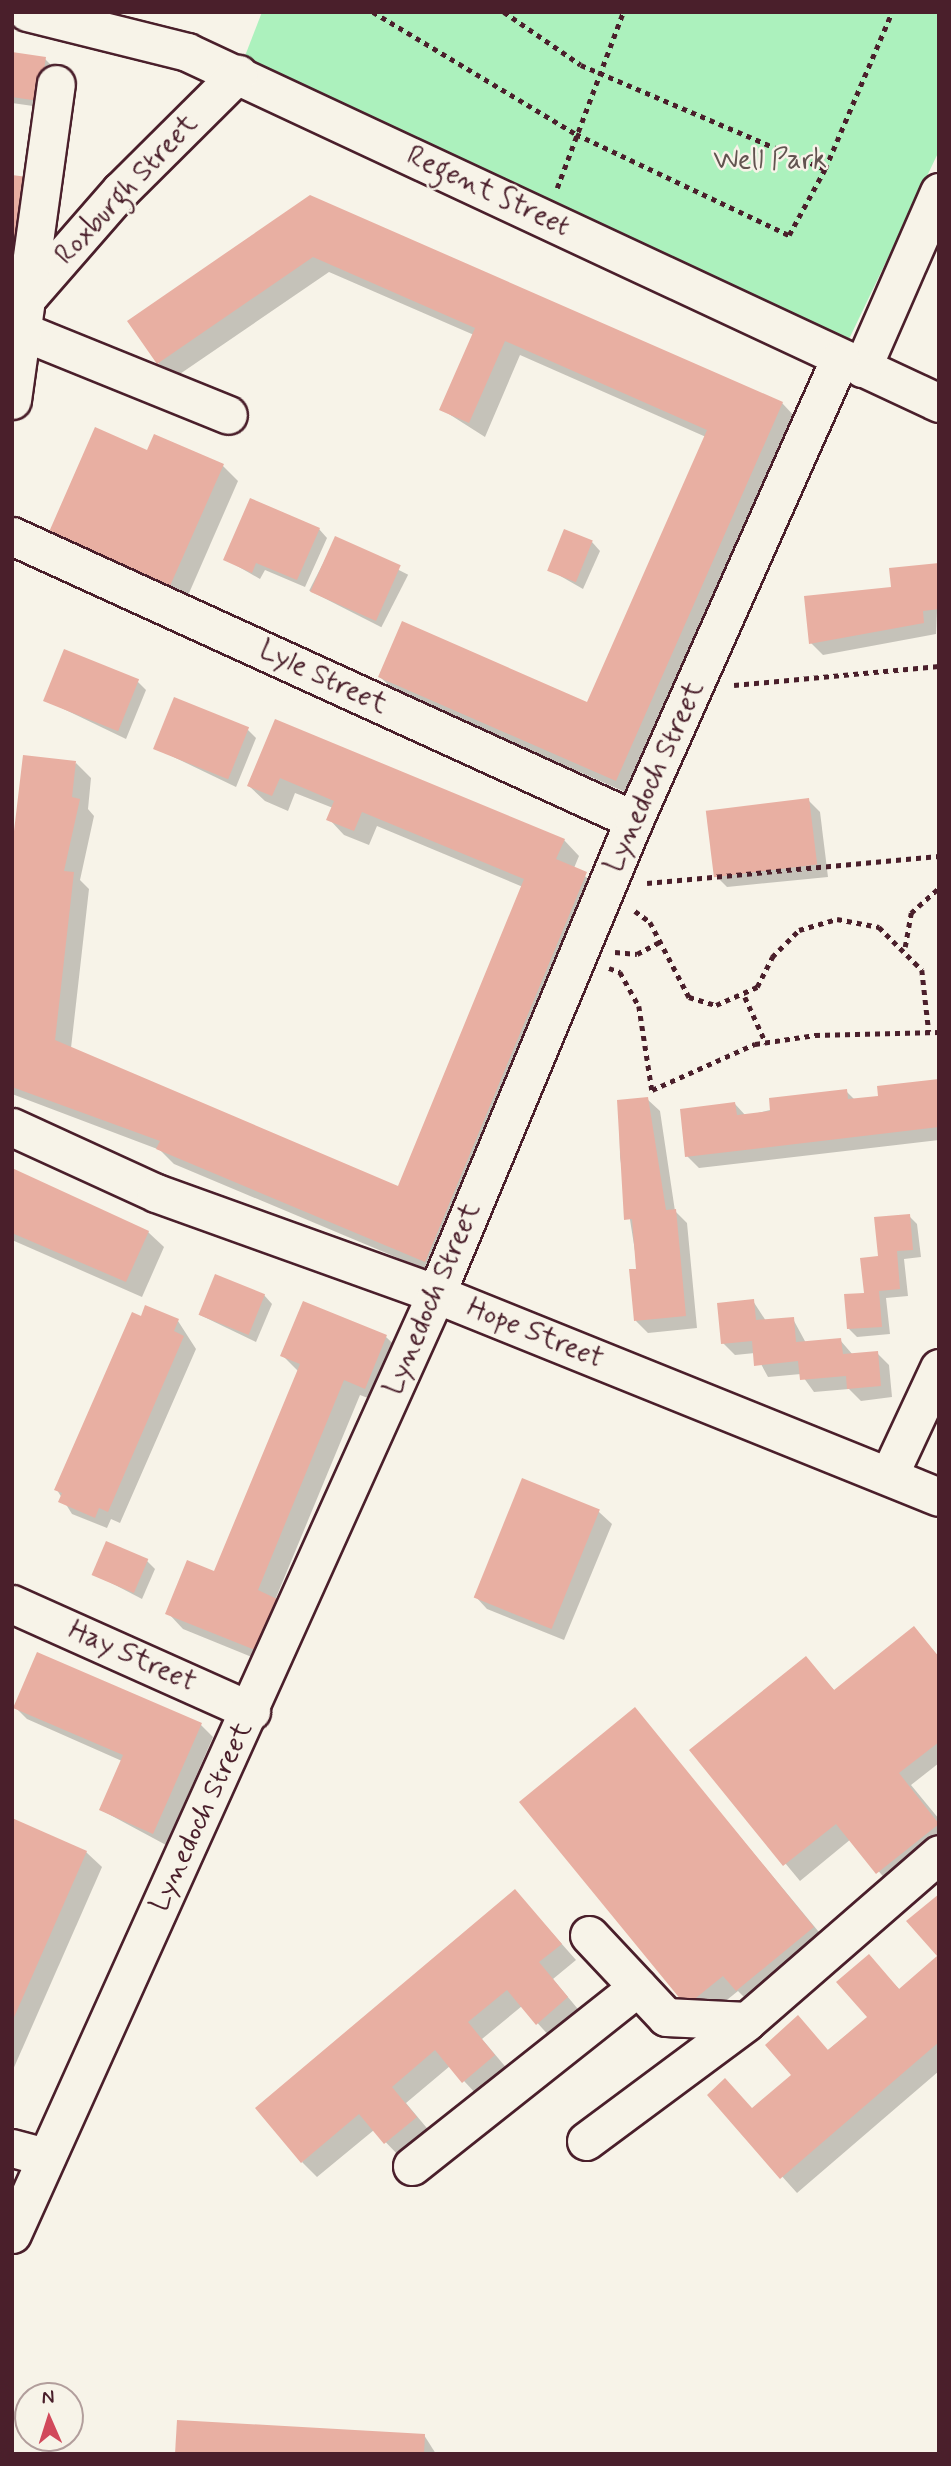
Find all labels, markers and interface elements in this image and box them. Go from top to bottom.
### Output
street label: Roxburgh Street [49,108,205,272]
street label: Regent Street [399,138,577,246]
park label: Well Park [713,144,827,178]
street label: Lyle Street [254,634,392,722]
street label: Lynedoch Street [598,676,712,878]
street label: Lynedoch Street [377,1198,489,1400]
street label: Hope Street [462,1292,608,1376]
street label: Hay Street [64,1614,200,1700]
street label: Lynedoch Street [143,1717,261,1917]
north arrow [14,2382,84,2452]
text: N [41,2385,55,2410]

